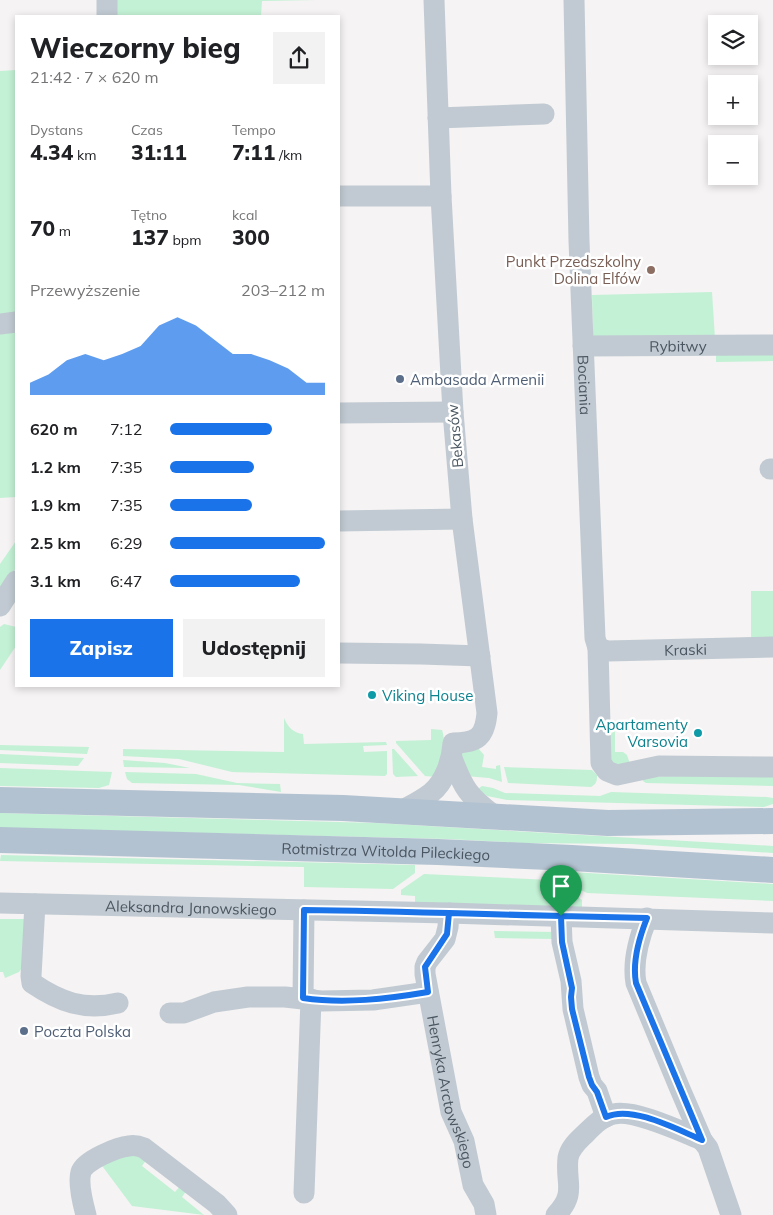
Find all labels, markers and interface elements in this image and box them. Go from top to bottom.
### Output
map controls [708,15,758,185]
button: layers [708,15,758,65]
text: Wieczorny bieg [30,30,241,65]
button: share [273,32,325,84]
text: 21:42 · 7 × 620 m [30,67,159,87]
button: + [708,75,758,125]
text: Dystans [30,121,83,139]
text: Czas [131,121,163,139]
text: Tempo [232,121,276,139]
button: − [708,135,758,185]
text: 4.34 [30,139,73,165]
text: 31:11 [131,139,187,165]
text: 7:11 [232,139,275,165]
text: km [73,146,96,164]
text: /km [275,146,302,164]
text: Tętno [131,206,167,224]
text: kcal [232,206,258,224]
text: 70 [30,215,55,241]
text: m [55,222,71,240]
text: 137 [131,224,169,250]
text: 300 [232,224,270,250]
text: bpm [169,231,202,249]
place label: Punkt Przedszkolny Dolina Elfów [506,252,641,288]
marker: Punkt Przedszkolny Dolina Elfów [645,264,657,276]
text: Przewyższenie [30,280,140,300]
text: 203–212 m [241,280,325,300]
street label: Rybitwy [649,336,707,355]
street label: Bociania [574,354,596,415]
place label: Ambasada Armenii [410,370,544,389]
marker: Ambasada Armenii [394,373,406,385]
street label: Bekasów [443,403,467,469]
text: 620 m [30,419,78,439]
text: 7:12 [110,419,142,439]
text: 1.2 km [30,457,81,477]
text: 7:35 [110,457,142,477]
text: 1.9 km [30,495,81,515]
text: 7:35 [110,495,142,515]
text: 2.5 km [30,533,81,553]
text: 6:29 [110,533,142,553]
text: 3.1 km [30,571,81,591]
text: 6:47 [110,571,142,591]
button: Zapisz [30,619,173,677]
button: Udostępnij [183,619,325,677]
street label: Kraski [664,639,707,659]
place label: Viking House [382,686,473,705]
marker: Viking House [366,689,378,701]
place label: Apartamenty Varsovia [595,715,688,751]
marker: Apartamenty Varsovia [692,727,704,739]
street label: Rotmistrza Witolda Pileckiego [281,838,491,864]
pin [540,865,582,916]
icon: arrive [547,872,575,900]
street label: Aleksandra Janowskiego [105,896,277,919]
street label: Henryka Arctowskiego [423,1014,479,1170]
place label: Poczta Polska [34,1022,131,1041]
marker: Poczta Polska [18,1025,30,1037]

